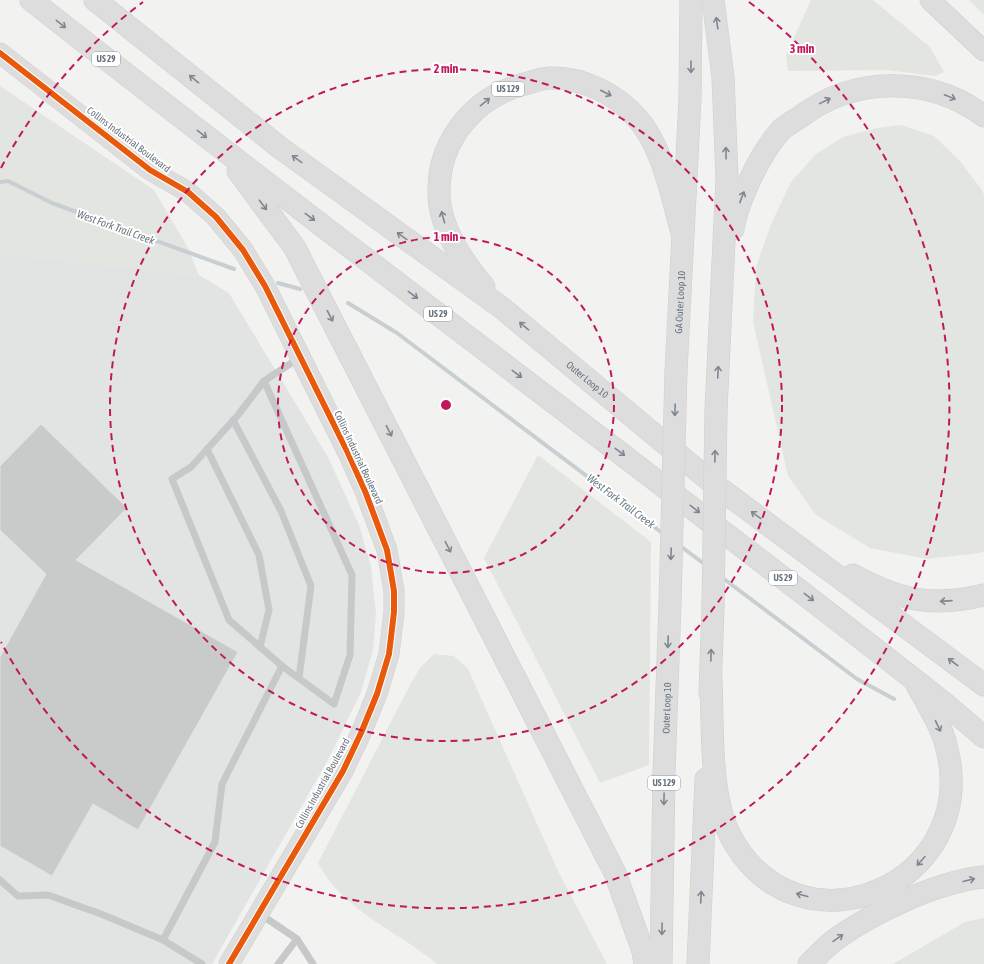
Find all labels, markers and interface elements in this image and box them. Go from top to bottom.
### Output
one-way arrow [713,17,721,30]
one-way arrow [56,20,67,28]
text: 3 min [790,42,814,56]
road number: US 29 [92,52,120,66]
one-way arrow [687,60,694,73]
text: 2 min [434,62,458,76]
one-way arrow [189,75,200,83]
road number: US 129 [492,82,524,96]
one-way arrow [600,90,612,97]
one-way arrow [944,94,956,102]
one-way arrow [818,97,830,104]
one-way arrow [479,98,490,107]
street label: Collins Industrial Boulevard [85,104,173,174]
one-way arrow [196,130,207,139]
one-way arrow [722,147,730,160]
one-way arrow [291,155,302,163]
one-way arrow [739,191,747,203]
one-way arrow [258,199,267,210]
water label: West Fork Trail Creek [76,207,157,247]
one-way arrow [439,210,447,223]
one-way arrow [304,213,315,221]
text: 1 min [434,230,458,244]
one-way arrow [397,231,408,240]
street label: GA Outer Loop 10 [673,270,687,334]
one-way arrow [408,291,419,300]
road number: US 29 [424,307,452,321]
one-way arrow [327,309,334,321]
one-way arrow [518,321,529,330]
street label: Outer Loop 10 [564,359,611,400]
one-way arrow [714,366,722,379]
one-way arrow [511,370,522,378]
centre of rings [439,398,453,412]
one-way arrow [671,403,679,416]
street label: Collins Industrial Boulevard [332,409,385,506]
one-way arrow [386,425,393,437]
one-way arrow [615,448,626,457]
one-way arrow [712,450,719,463]
water label: West Fork Trail Creek [585,472,657,531]
one-way arrow [689,505,700,514]
one-way arrow [751,511,762,520]
one-way arrow [445,541,452,553]
one-way arrow [667,547,675,560]
road number: US 29 [769,571,797,585]
one-way arrow [803,593,814,602]
one-way arrow [940,598,953,605]
one-way arrow [664,635,672,648]
one-way arrow [708,649,715,662]
one-way arrow [947,658,958,666]
street label: Outer Loop 10 [660,682,673,734]
one-way arrow [935,720,942,732]
street label: Collins Industrial Boulevard [293,736,352,830]
road number: US 129 [648,776,680,790]
one-way arrow [660,792,668,805]
one-way arrow [916,856,925,866]
one-way arrow [962,876,975,883]
one-way arrow [697,891,704,904]
one-way arrow [796,891,809,899]
one-way arrow [658,922,666,935]
one-way arrow [833,934,844,942]

